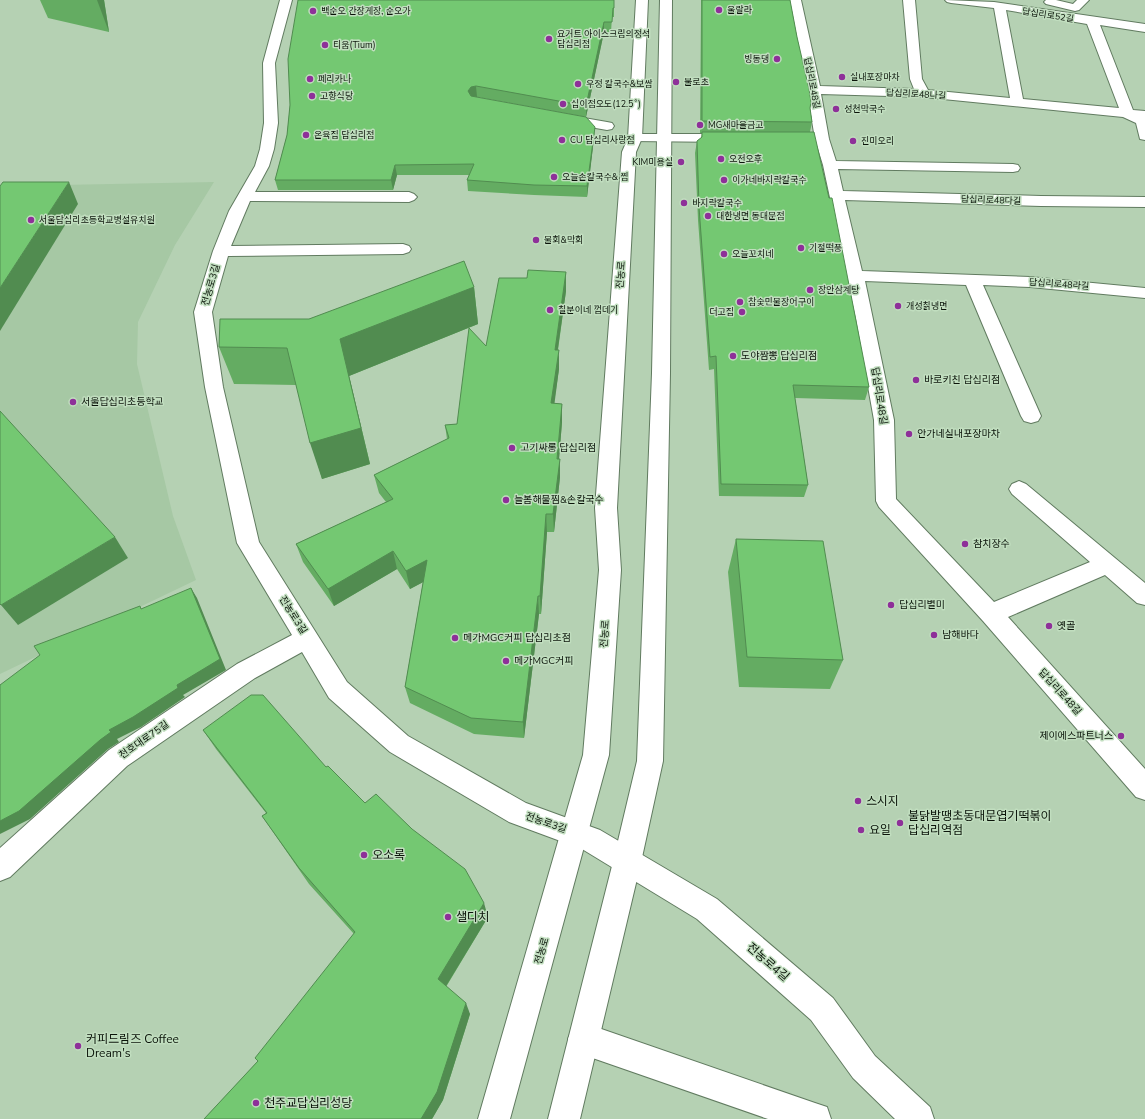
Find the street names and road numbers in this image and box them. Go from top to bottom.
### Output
street label: 답십리로52길 [1021,5,1075,25]
street label: 답십리로48길 [801,56,823,110]
street label: 답십리로48나길 [885,86,947,102]
street label: 답십리로48다길 [961,193,1021,207]
street label: 전농로 [613,261,629,289]
street label: 전농로3길 [198,262,224,308]
street label: 답십리로48라길 [1028,276,1090,292]
street label: 답십리로48길 [868,366,890,426]
street label: 전농로3길 [276,593,310,637]
street label: 전농로 [597,620,613,648]
street label: 답십리로48길 [1035,666,1085,718]
street label: 천호대로75길 [116,718,172,762]
street label: 전농로3길 [523,809,569,837]
street label: 전농로 [531,936,553,966]
street label: 전농로4길 [743,939,793,985]

